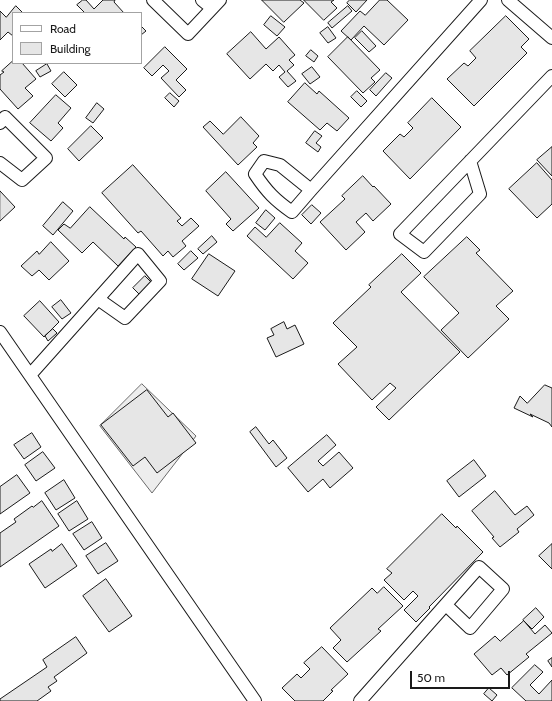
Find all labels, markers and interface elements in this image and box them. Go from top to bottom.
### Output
legend [12,12,142,64]
text: Road [50,21,76,36]
text: Building [50,41,91,56]
scale bar [412,663,512,689]
text: 50 m [417,670,445,685]

